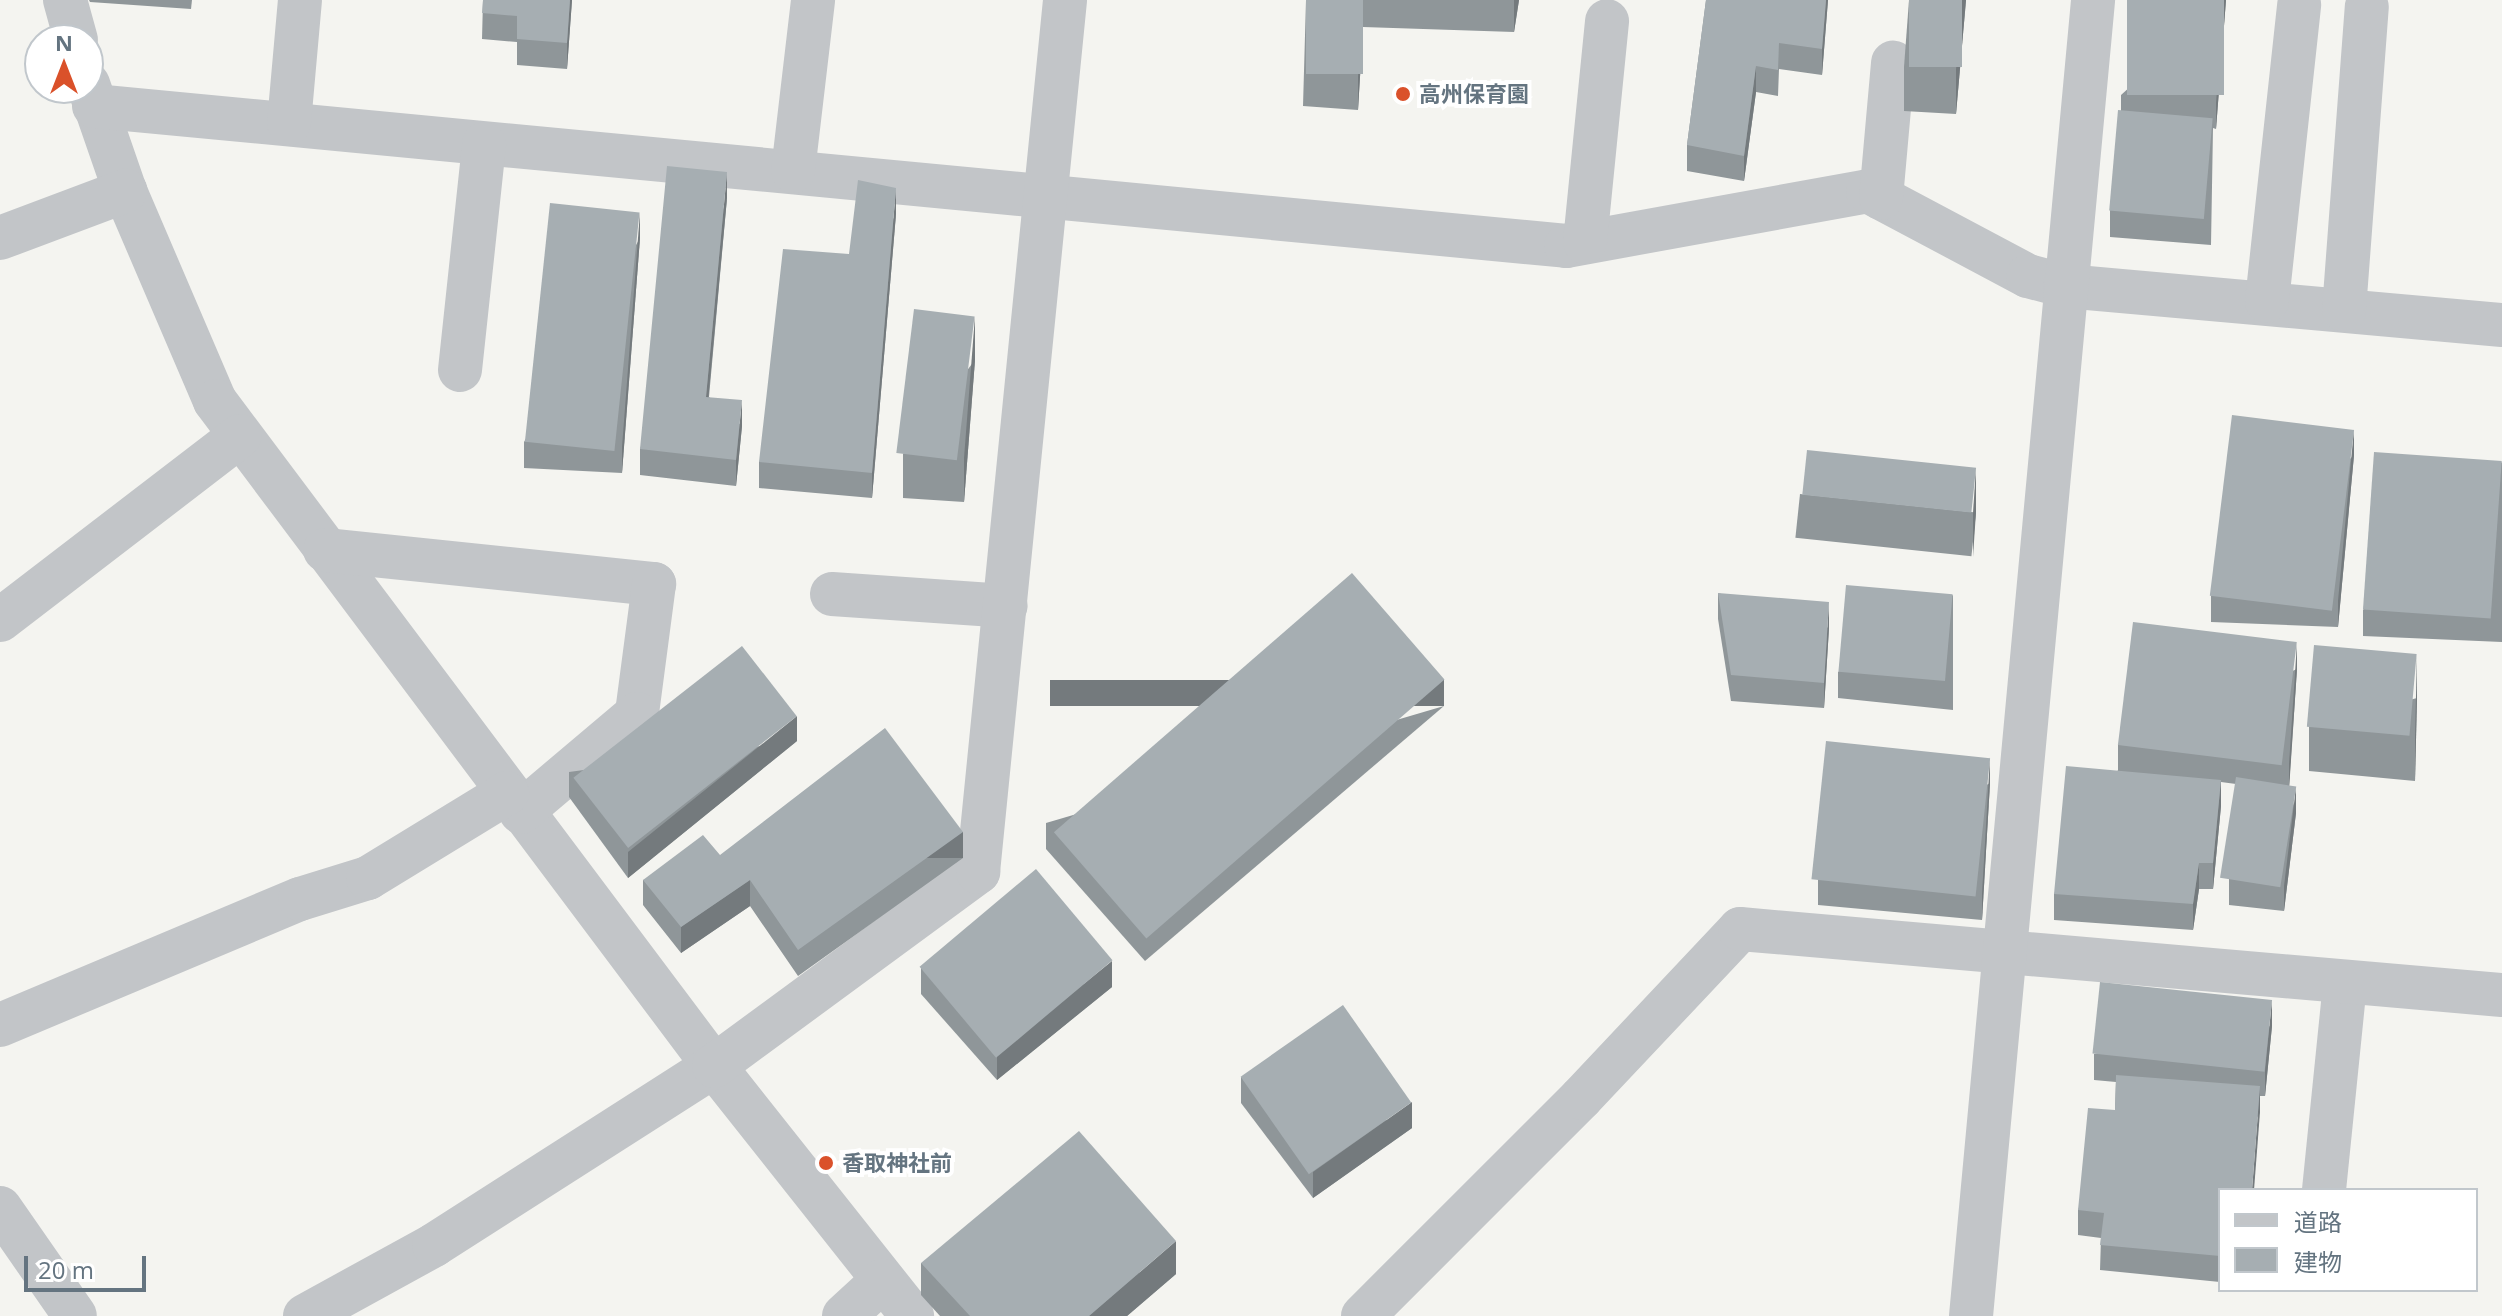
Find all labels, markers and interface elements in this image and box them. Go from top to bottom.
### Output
north arrow [24,24,104,104]
text: N [55,27,73,57]
place label: 高州保育園 [1419,81,1529,107]
marker: 高州保育園 [1394,85,1412,103]
place label: 香取神社前 [842,1150,952,1176]
marker: 香取神社前 [817,1154,835,1172]
legend [2218,1188,2478,1292]
text: 道路 [2294,1205,2342,1238]
scale bar [28,1240,150,1290]
text: 建物 [2294,1245,2342,1278]
text: 20 m [38,1253,94,1286]

